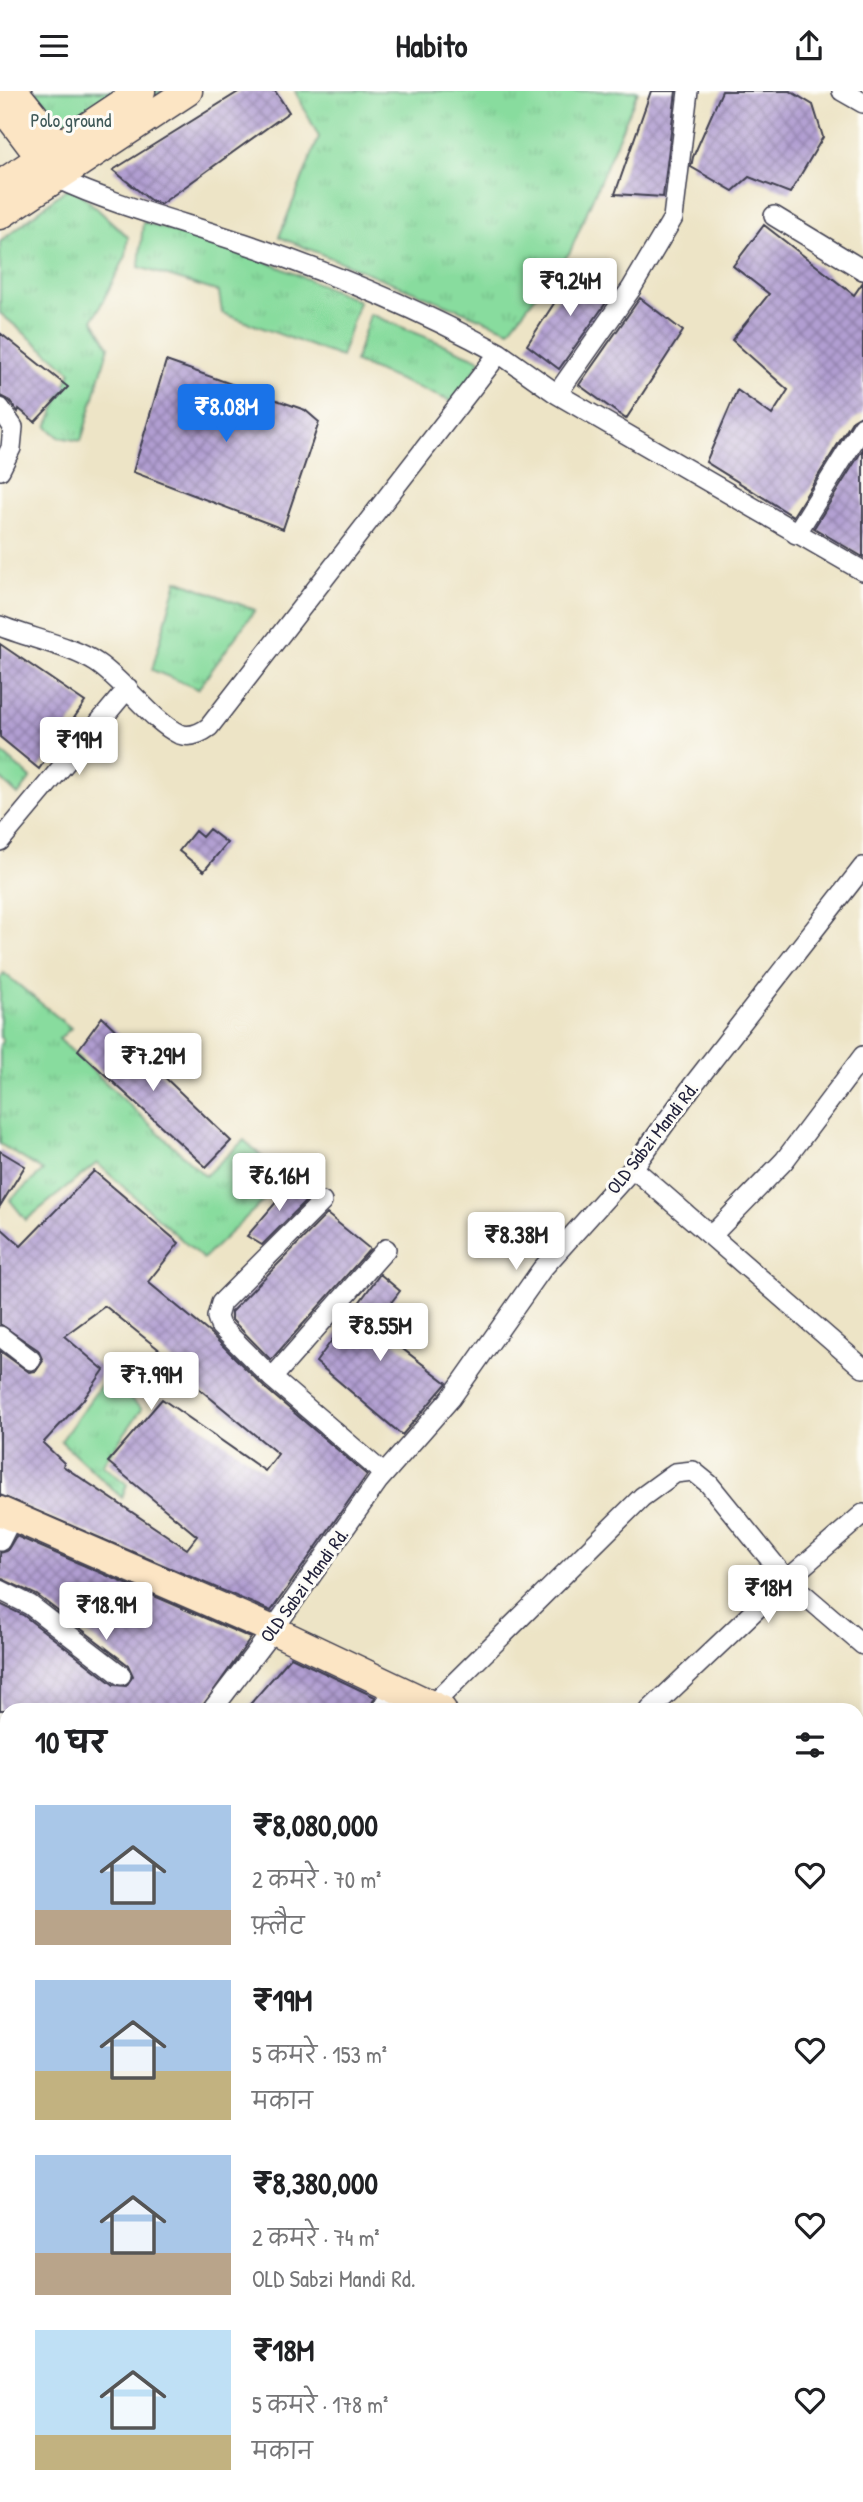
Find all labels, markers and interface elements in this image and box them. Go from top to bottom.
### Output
text: Habito [396,24,467,67]
icon: menu [35,27,73,65]
icon: share [790,27,828,65]
park label: Polo ground [31,107,112,133]
pin: ₹9.24M [513,259,627,318]
text: ₹9.24M [539,265,601,296]
pin: ₹8.08M [169,385,283,444]
text: ₹8.08M [194,391,258,422]
pin: ₹19M [38,717,120,777]
text: ₹19M [56,724,102,755]
pin: ₹7.29M [96,1033,210,1093]
text: ₹7.29M [121,1040,185,1071]
street label: OLD Sabzi Mandi Rd. [600,1077,704,1199]
pin: ₹6.16M [222,1153,336,1213]
text: ₹6.16M [248,1160,310,1191]
pin: ₹8.38M [459,1213,573,1272]
text: ₹8.38M [484,1219,548,1250]
pin: ₹8.55M [323,1303,437,1363]
text: ₹8.55M [348,1310,412,1341]
pin: ₹7.99M [94,1353,208,1412]
text: ₹7.99M [120,1359,182,1390]
street label: OLD Sabzi Mandi Rd. [254,1523,354,1647]
pin: ₹18M [727,1565,809,1625]
text: ₹18M [744,1572,792,1603]
pin: ₹18.9M [49,1583,163,1642]
text: ₹18.9M [75,1589,137,1620]
text: 10 घर [35,1722,106,1762]
icon: filters [791,1726,829,1764]
text: ₹8,080,000 [252,1805,378,1845]
icon: home [91,1833,175,1917]
icon: heart [791,1856,829,1894]
text: 2 कमरे · 70 m² [252,1864,381,1895]
text: फ़्लैट [252,1910,304,1941]
text: ₹19M [252,1980,312,2020]
icon: home [91,2008,175,2092]
icon: heart [791,2031,829,2069]
text: 5 कमरे · 153 m² [252,2039,387,2070]
text: मकान [252,2085,313,2116]
text: ₹8,380,000 [252,2163,378,2203]
icon: home [91,2183,175,2267]
icon: heart [791,2206,829,2244]
text: 2 कमरे · 74 m² [252,2222,380,2253]
text: OLD Sabzi Mandi Rd. [252,2263,416,2294]
text: ₹18M [252,2330,314,2370]
icon: home [91,2358,175,2442]
icon: heart [791,2381,829,2419]
text: 5 कमरे · 178 m² [252,2389,388,2420]
text: मकान [252,2435,313,2466]

